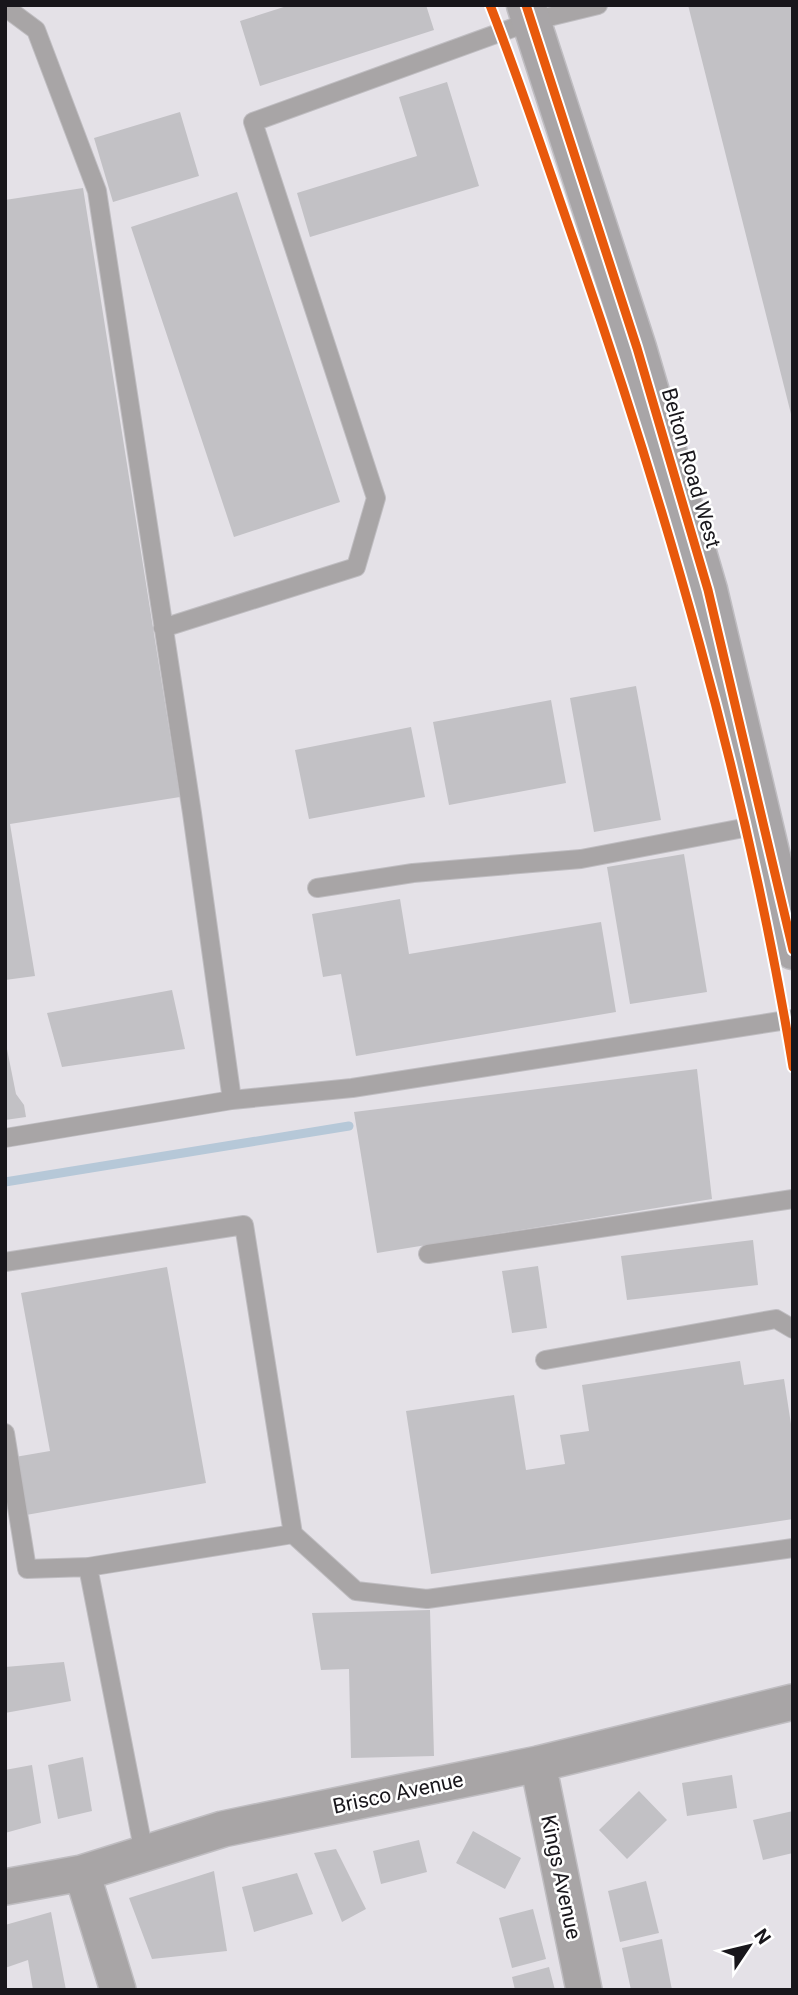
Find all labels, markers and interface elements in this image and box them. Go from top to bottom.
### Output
street label: Belton Road West [657,385,725,551]
street label: Brisco Avenue [330,1767,466,1819]
street label: Kings Avenue [536,1813,586,1941]
north arrow [714,1911,784,1981]
text: N [749,1924,776,1949]

